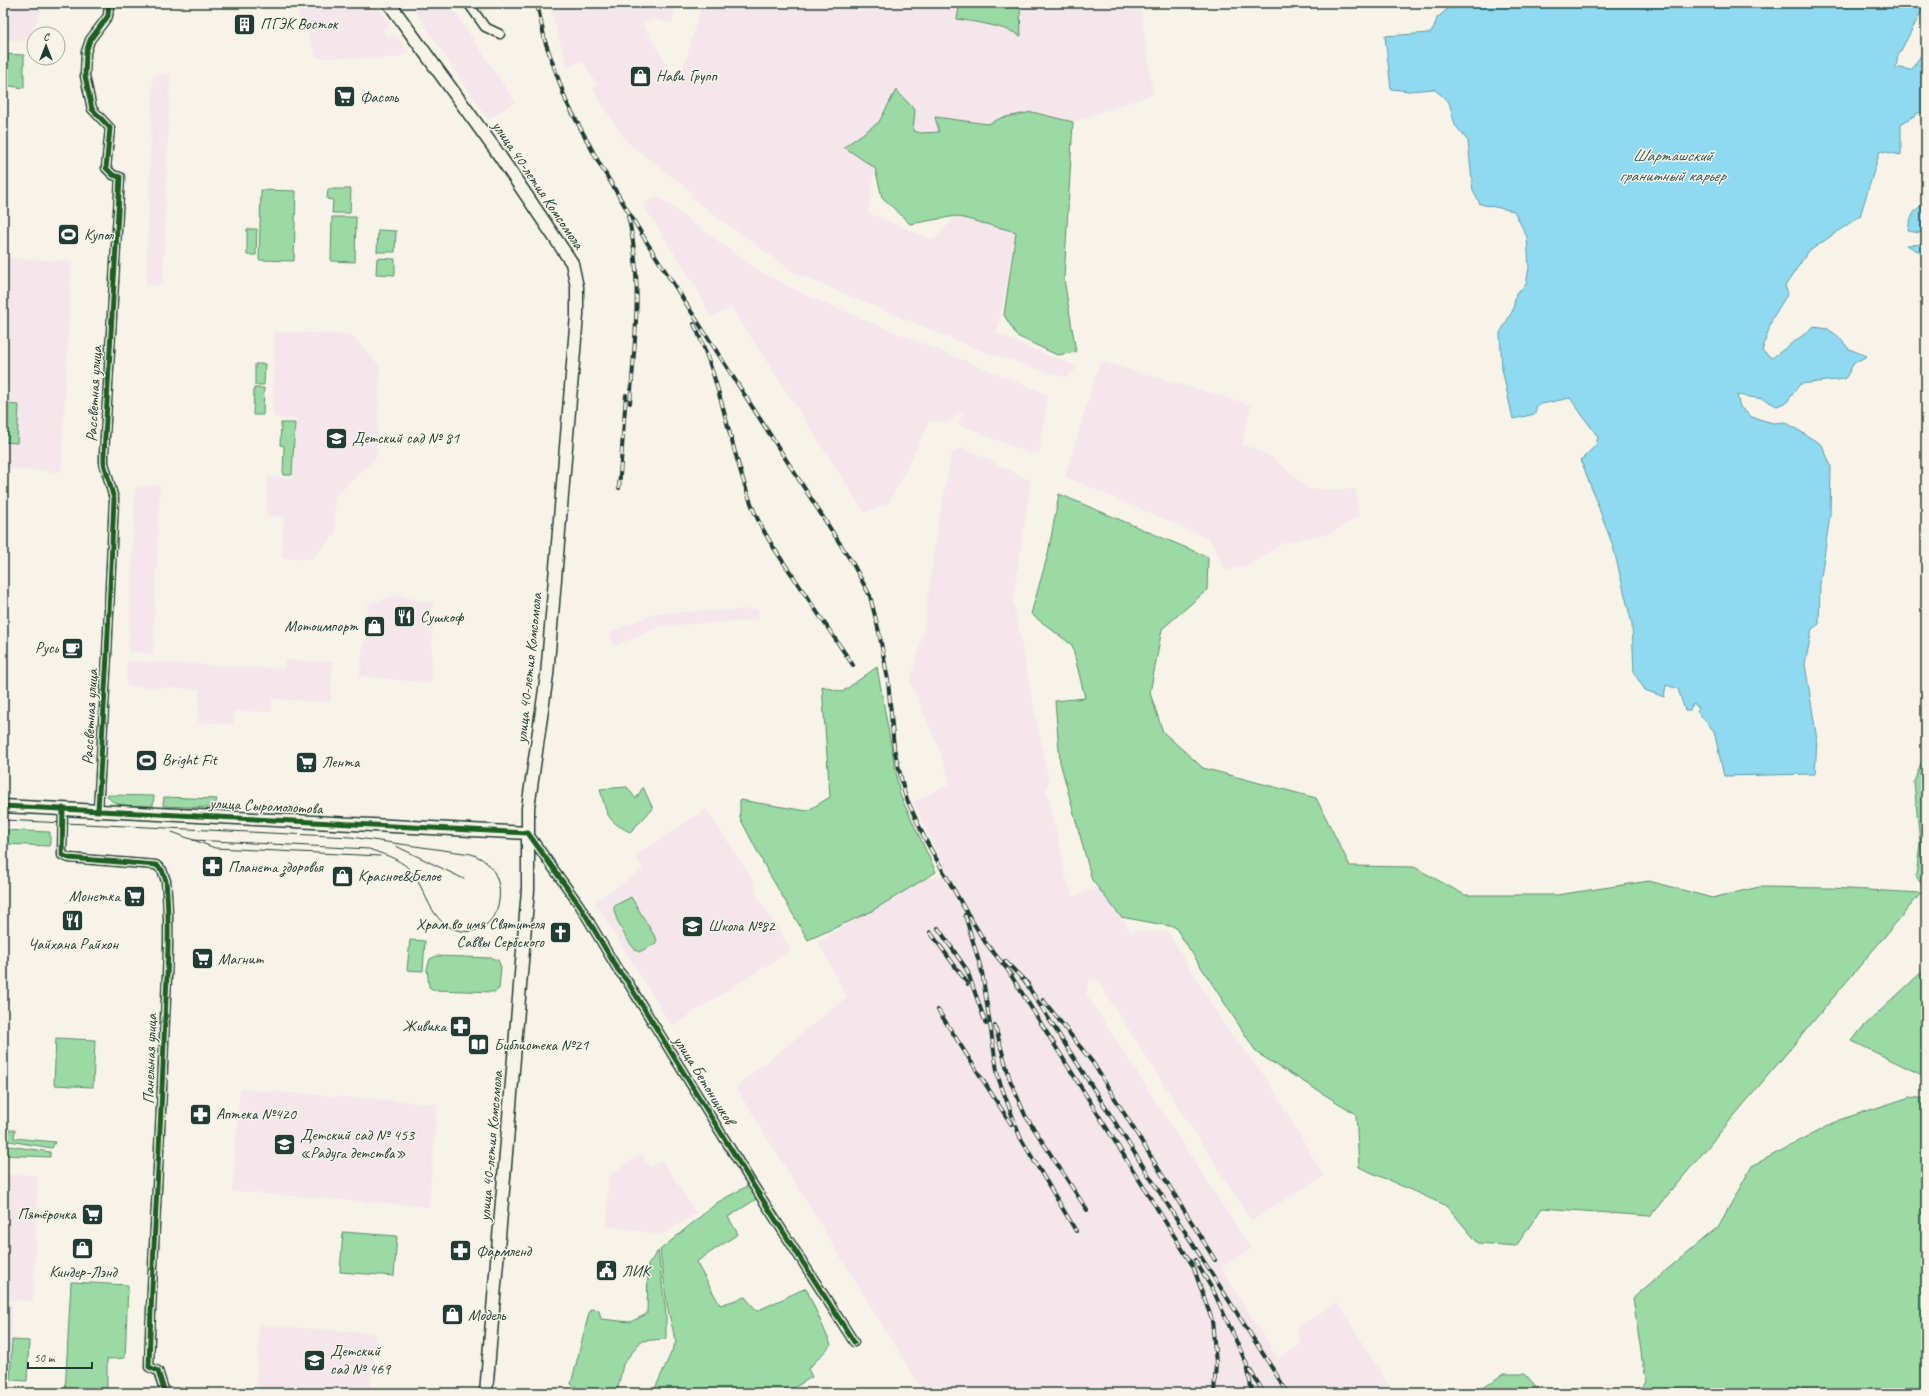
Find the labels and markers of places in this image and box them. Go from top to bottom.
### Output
building icon: ПГЭК Восток [232,11,258,37]
place label: ПГЭК Восток [260,14,339,34]
shop icon: Нави Групп [628,63,654,89]
place label: Нави Групп [656,66,717,86]
supermarket icon: Фасоль [331,84,357,110]
place label: Фасоль [360,87,399,107]
sports icon: Купол [55,222,81,248]
place label: Купол [84,225,114,245]
school or university icon: Детский сад № 81 [323,425,349,451]
place label: Детский сад № 81 [352,428,460,448]
restaurant icon: Сушкоф [391,604,417,630]
place label: Сушкоф [420,607,465,627]
shop icon: Мотоимпорт [361,613,387,639]
place label: Мотоимпорт [285,616,359,636]
cafe icon: Русь [60,635,86,661]
place label: Русь [35,638,60,658]
sports icon: Bright Fit [134,747,160,773]
supermarket icon: Лента [293,749,319,775]
place label: Bright Fit [162,750,219,770]
place label: Лента [322,752,361,772]
pharmacy icon: Планета здоровья [200,854,226,880]
place label: Планета здоровья [228,857,324,877]
shop icon: Красное&Белое [329,863,355,889]
place label: Красное&Белое [358,866,443,886]
supermarket icon: Монетка [122,883,148,909]
place label: Монетка [69,886,121,906]
restaurant icon: Чайхана Райхон [60,907,86,933]
school or university icon: Школа №82 [680,913,706,939]
place label: Храм во имя Святителя Саввы Сербского [416,914,545,952]
place label: Школа №82 [708,916,777,936]
church icon: Храм во имя Святителя Саввы Сербского [547,920,573,946]
place label: Чайхана Райхон [28,934,120,954]
supermarket icon: Магнит [190,946,216,972]
place label: Магнит [218,949,265,969]
pharmacy icon: Живика [448,1013,474,1039]
place label: Живика [403,1016,447,1036]
library icon: Библиотека №21 [466,1032,492,1058]
place label: Библиотека №21 [494,1035,589,1055]
pharmacy icon: Аптека №420 [188,1101,214,1127]
place label: Аптека №420 [216,1104,298,1124]
place label: Детский сад № 453 «Радуга детства» [300,1125,416,1163]
school or university icon: Детский сад № 453 «Радуга детства» [271,1131,297,1157]
supermarket icon: Пятёрочка [79,1201,105,1227]
place label: Пятёрочка [17,1204,78,1224]
shop icon: Киндер-Лэнд [70,1235,96,1261]
pharmacy icon: Фармленд [448,1238,474,1264]
place label: Фармленд [476,1241,533,1261]
public building icon: ЛИК [594,1258,620,1284]
place label: ЛИК [622,1261,653,1281]
place label: Киндер-Лэнд [49,1262,119,1282]
shop icon: Модель [439,1302,465,1328]
place label: Модель [468,1305,506,1325]
place label: Детский сад № 469 [330,1341,392,1379]
school or university icon: Детский сад № 469 [302,1347,328,1373]

